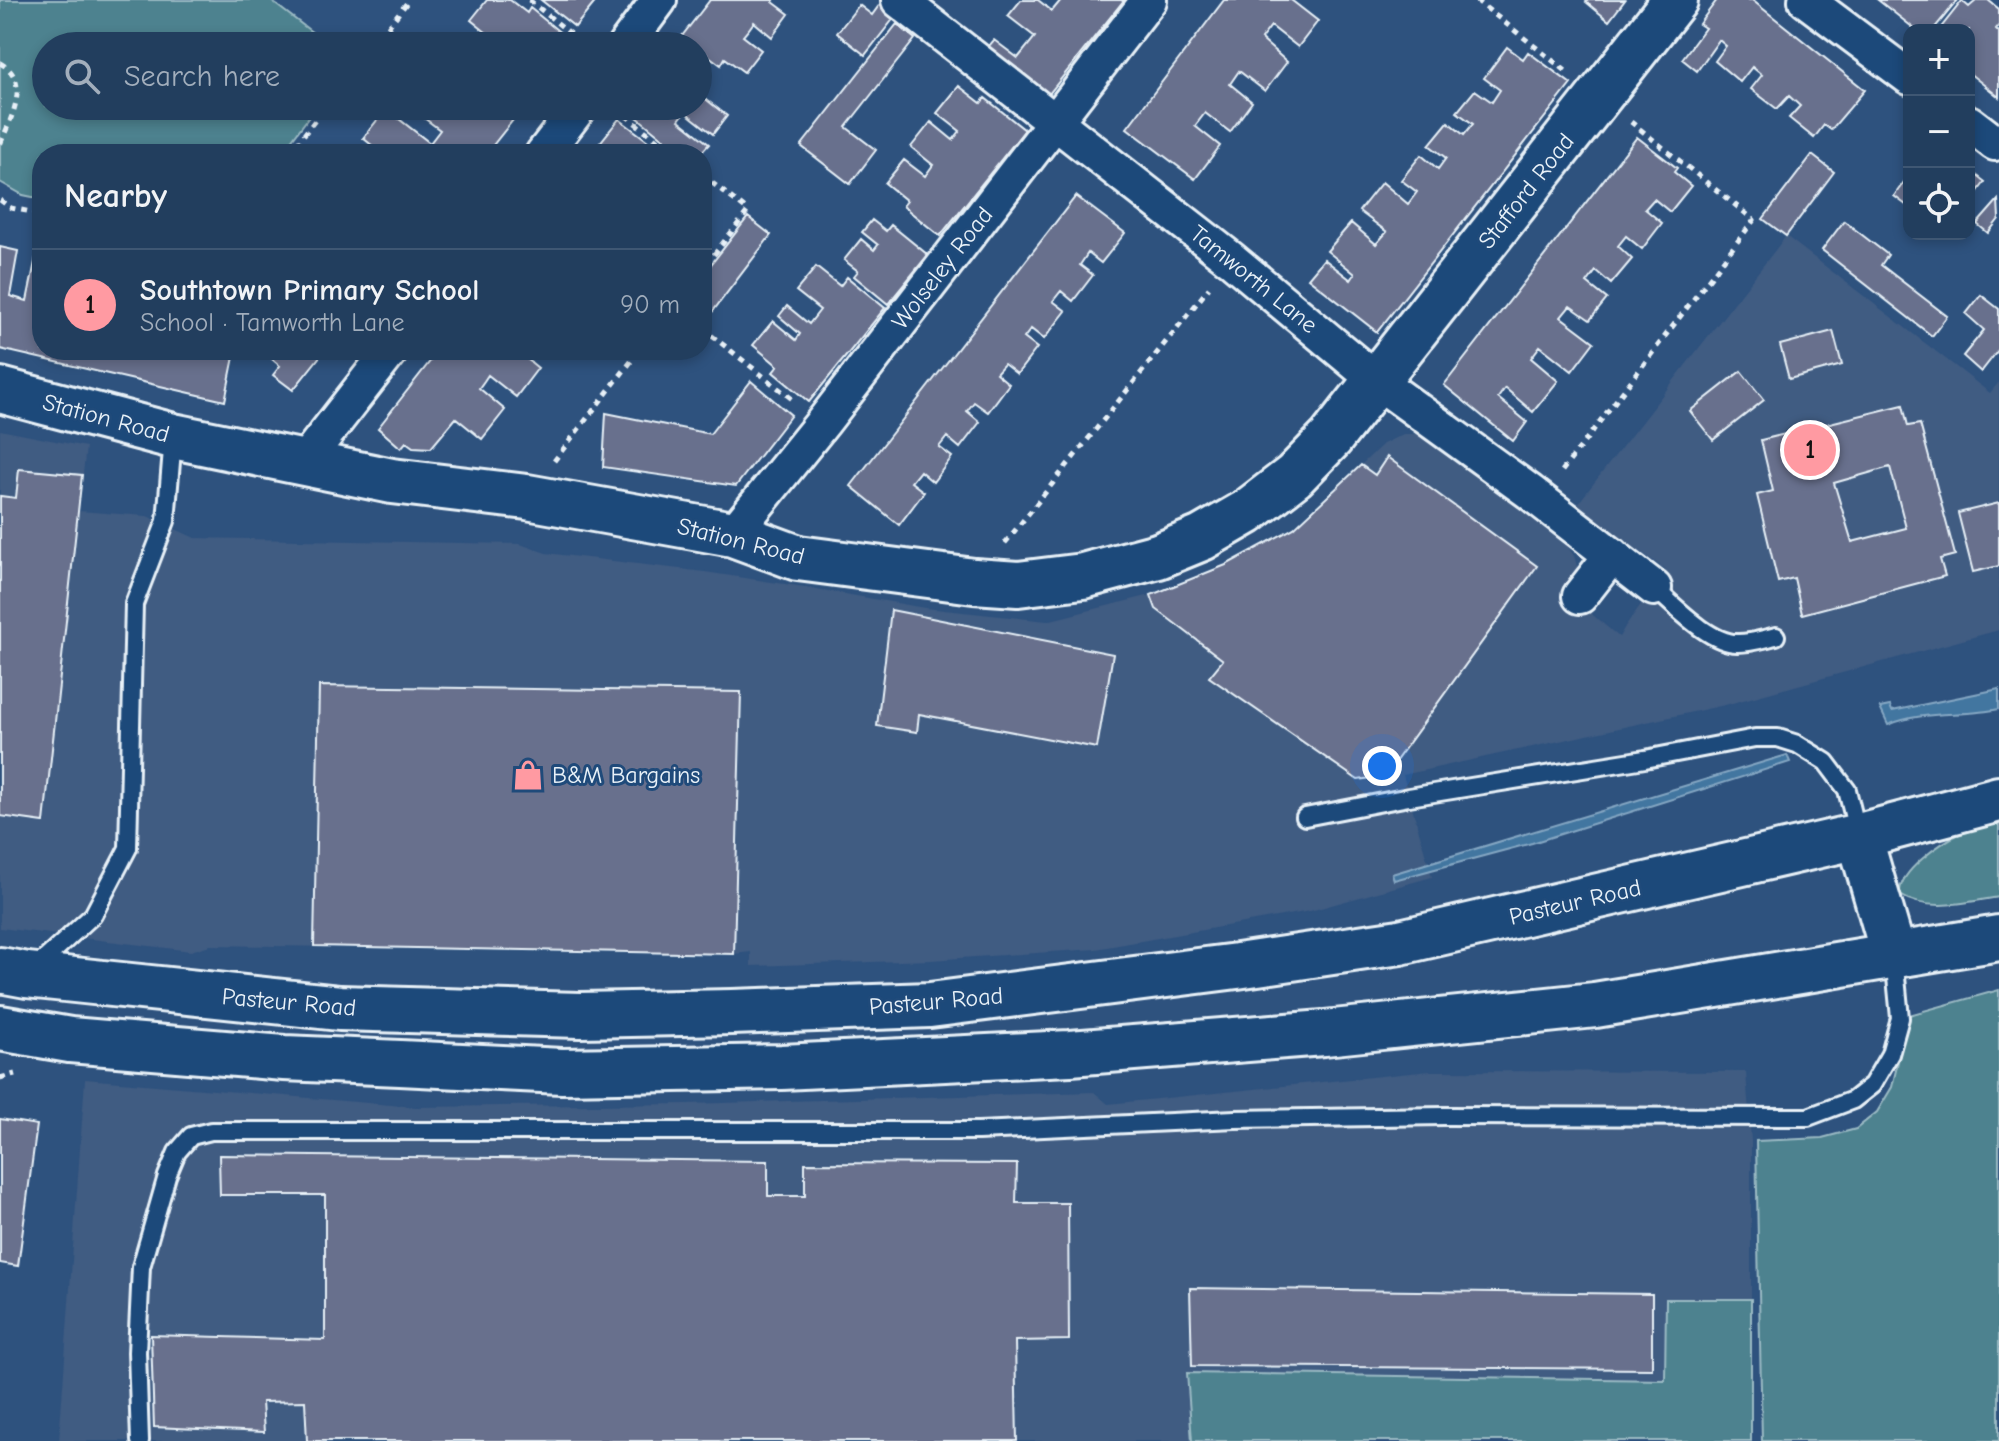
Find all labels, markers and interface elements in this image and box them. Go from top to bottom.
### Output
map controls [1903,24,1975,240]
button: + [1903,24,1975,96]
search box [32,32,712,120]
icon: search [60,54,104,98]
text: Search here [124,59,280,94]
button: − [1903,96,1975,168]
street label: Stafford Road [1472,128,1580,254]
button: locate [1903,168,1975,240]
text: Nearby [64,176,167,216]
street label: Wolseley Road [886,201,998,335]
street label: Tamworth Lane [1185,219,1323,339]
text: Southtown Primary School [140,273,479,308]
text: 1 [85,290,95,320]
text: 90 m [620,290,680,320]
text: School · Tamworth Lane [140,308,405,338]
street label: Station Road [40,388,172,448]
pin: 1 [1784,420,1836,480]
street label: Station Road [675,512,807,570]
your location [1362,746,1402,786]
shop icon: B&M Bargains [511,758,545,792]
place label: B&M Bargains [552,761,700,789]
street label: Pasteur Road [1506,873,1644,931]
street label: Pasteur Road [868,981,1004,1021]
street label: Pasteur Road [221,982,357,1022]

